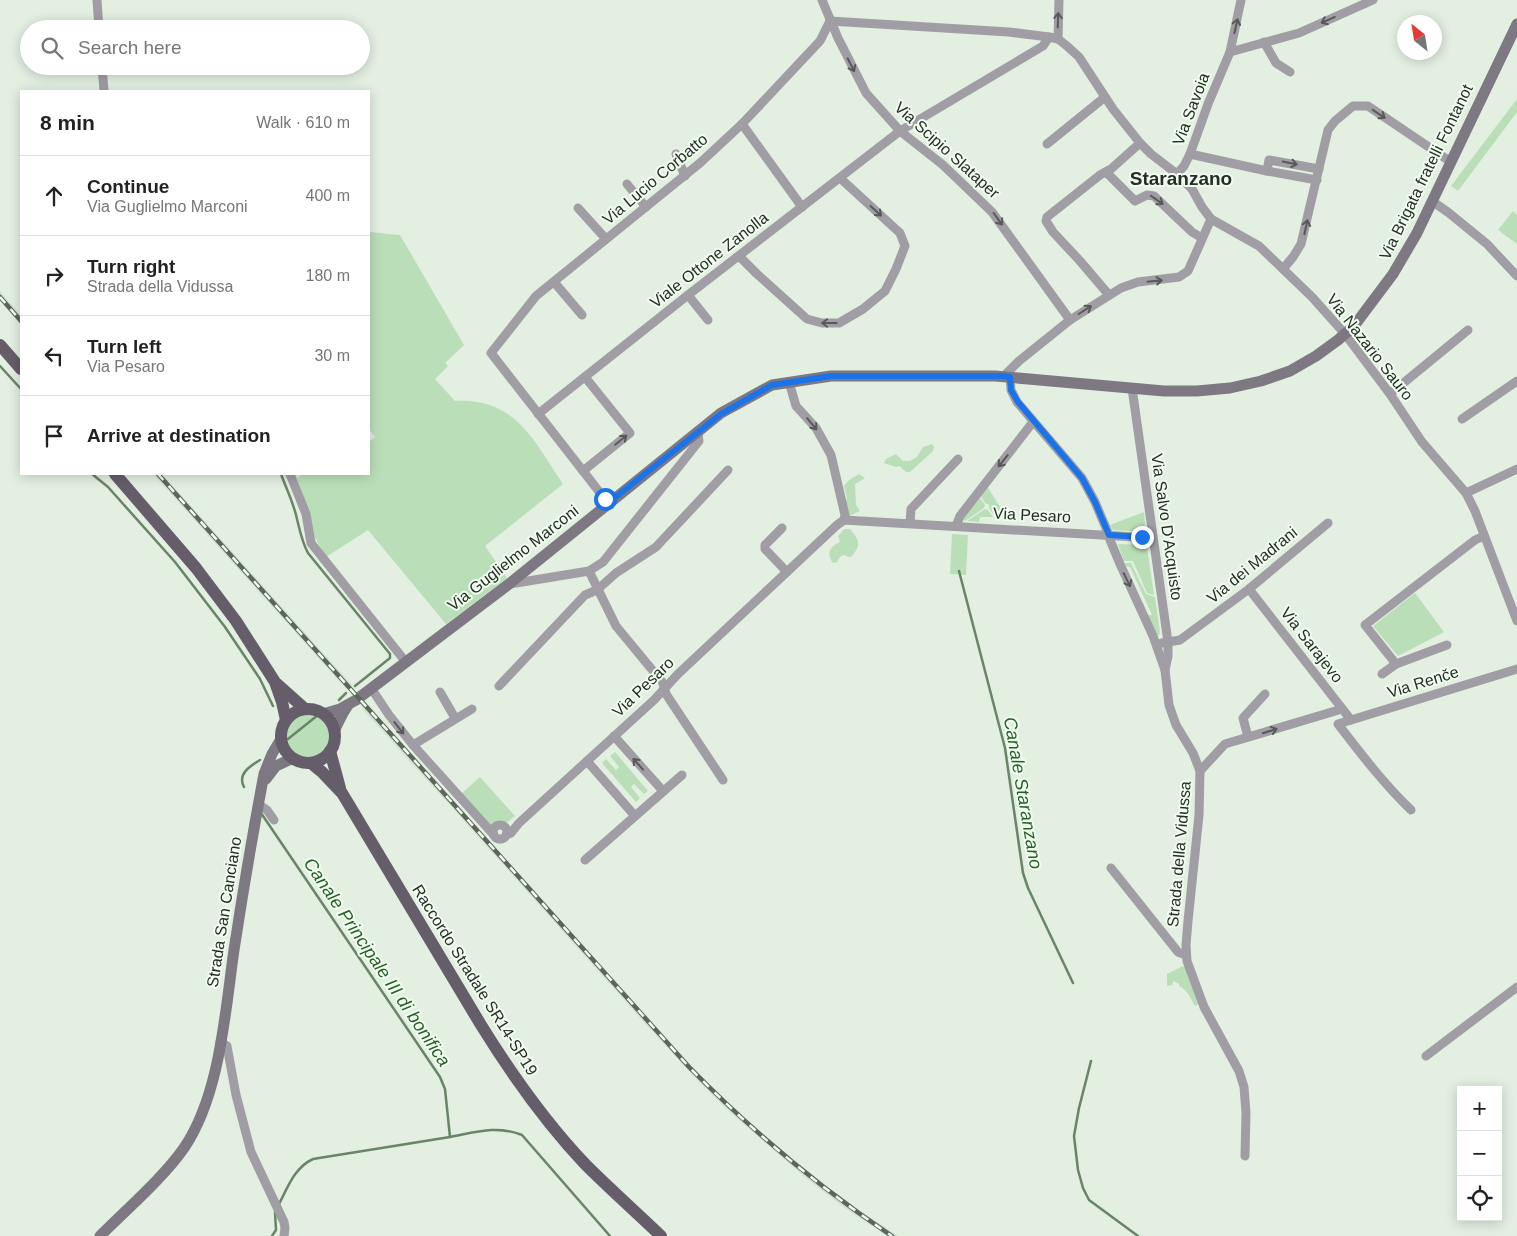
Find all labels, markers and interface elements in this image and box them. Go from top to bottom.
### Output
one-way arrow [1054,12,1063,28]
north arrow [1397,15,1442,60]
one-way arrow [1321,16,1336,25]
one-way arrow [1231,18,1241,34]
search box [20,20,370,75]
icon: search [38,34,66,62]
text: Search here [78,37,182,58]
one-way arrow [846,57,856,72]
street label: Via Savoia [1169,70,1213,148]
street label: Via Brigata fratelli Fontanot [1376,81,1476,262]
street label: Via Scipio Slataper [891,99,1003,202]
one-way arrow [1372,109,1386,119]
text: 8 min [40,111,95,134]
text: Walk · 610 m [256,114,350,131]
street label: Via Lucio Corbatto [599,130,711,228]
one-way arrow [1281,159,1297,169]
district label: Staranzano [1130,168,1232,189]
text: Continue [87,176,169,197]
icon: ahead [40,182,68,210]
text: 400 m [306,187,350,204]
one-way arrow [1150,195,1164,205]
text: Via Guglielmo Marconi [87,198,248,215]
one-way arrow [869,205,882,217]
street label: Viale Ottone Zanolla [647,209,771,311]
one-way arrow [992,212,1003,225]
one-way arrow [1302,219,1311,235]
text: Turn right [87,256,175,277]
icon: right [40,262,68,290]
text: 180 m [306,267,350,284]
one-way arrow [1146,276,1162,286]
text: Strada della Vidussa [87,278,233,295]
street label: Via Nazario Sauro [1323,291,1417,403]
one-way arrow [1078,305,1092,315]
one-way arrow [822,318,838,328]
text: Turn left [87,336,162,357]
icon: left [40,342,68,370]
text: 30 m [314,347,350,364]
text: Via Pesaro [87,358,165,375]
one-way arrow [806,417,817,430]
icon: arrive [40,422,68,450]
text: Arrive at destination [87,425,271,446]
one-way arrow [614,435,627,446]
street label: Via Salvo D'Acquisto [1148,453,1186,601]
one-way arrow [998,454,1009,467]
route start [594,488,617,511]
street label: Via Guglielmo Marconi [444,502,582,614]
street label: Via Pesaro [993,504,1071,526]
street label: Via dei Madrani [1204,524,1300,606]
route end [1131,526,1154,549]
one-way arrow [1123,572,1133,587]
street label: Via Sarajevo [1277,604,1347,686]
street label: Via Pesaro [609,654,677,720]
street label: Via Renče [1385,663,1461,701]
water label: Canale Staranzano [1000,715,1046,871]
one-way arrow [393,721,404,734]
one-way arrow [1262,725,1278,735]
one-way arrow [633,757,644,770]
street label: Strada della Vidussa [1164,780,1194,928]
street label: Strada San Canciano [204,835,244,988]
water label: Canale Principale III di bonifica [300,854,454,1070]
street label: Raccordo Stradale SR14-SP19 [409,882,541,1078]
map controls [1457,1086,1502,1221]
button: + [1457,1086,1502,1131]
button: − [1457,1131,1502,1176]
button: locate [1457,1176,1502,1221]

